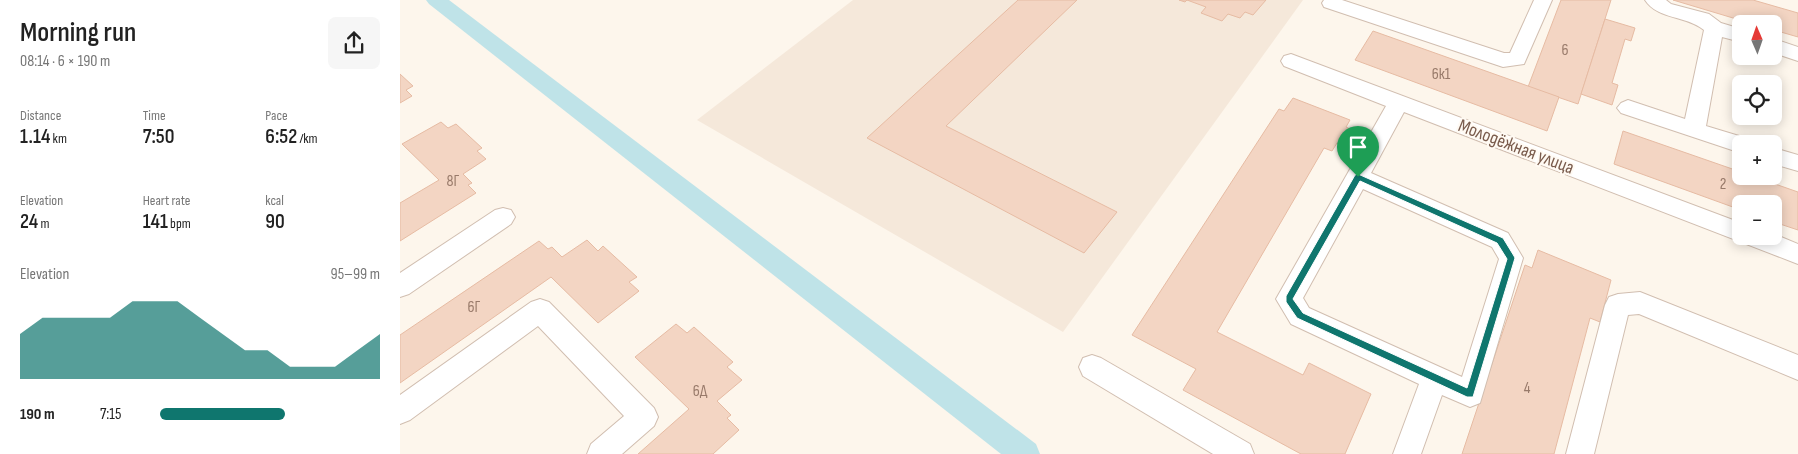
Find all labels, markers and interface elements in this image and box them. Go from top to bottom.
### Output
north arrow [1732,15,1782,65]
map controls [1732,15,1782,245]
text: Morning run [20,16,136,49]
button: share [328,17,380,69]
house number: 6 [1561,41,1569,60]
text: 08:14 · 6 × 190 m [20,52,110,71]
house number: 6к1 [1432,65,1451,84]
button: locate [1732,75,1782,125]
text: Distance [20,107,61,124]
text: Time [143,107,166,124]
text: Pace [265,107,288,124]
street label: Молодёжная улица [1455,114,1577,180]
text: 1.14 [20,124,50,149]
text: 7:50 [143,124,174,149]
text: 6:52 [265,124,297,149]
pin [1337,126,1379,177]
text: km [50,130,67,147]
text: /km [297,130,318,147]
icon: arrive [1344,133,1372,161]
button: + [1732,135,1782,185]
house number: 8Г [447,172,460,191]
house number: 2 [1720,175,1726,194]
text: Elevation [20,192,63,209]
text: Heart rate [143,192,190,209]
text: kcal [265,192,284,209]
button: − [1732,195,1782,245]
text: 24 [20,209,38,234]
text: 141 [143,209,168,234]
text: 90 [265,209,285,234]
text: m [38,215,49,232]
text: bpm [168,215,191,232]
text: Elevation [20,265,69,284]
text: 95–99 m [331,265,380,284]
house number: 6Г [468,298,481,317]
house number: 4 [1524,379,1531,398]
house number: 6Д [693,382,708,401]
text: 190 m [20,405,55,424]
text: 7:15 [100,405,121,424]

